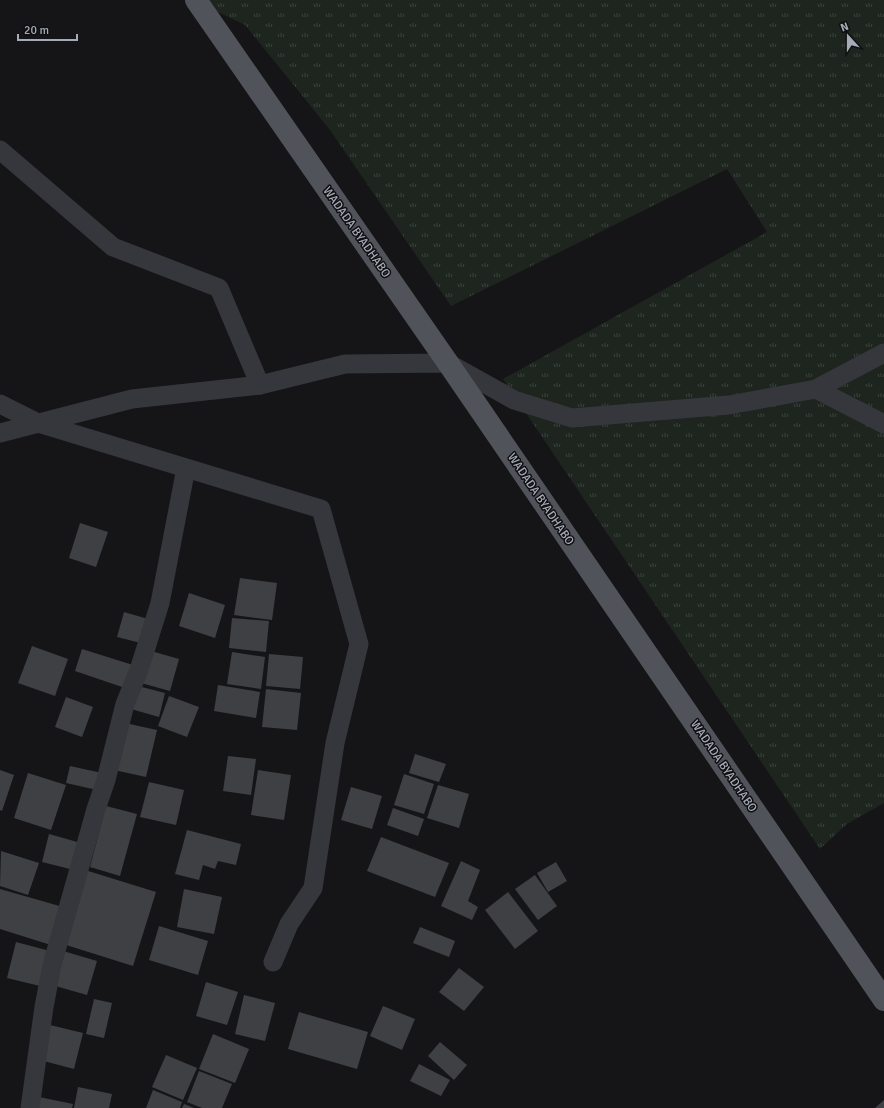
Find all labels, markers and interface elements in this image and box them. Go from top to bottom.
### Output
scale bar [18,16,77,42]
north arrow [828,16,868,56]
text: N [839,20,850,35]
text: 20 m [24,23,49,38]
street label: WADADA BYADHABO [320,184,394,281]
street label: WADADA BYADHABO [504,450,577,548]
street label: WADADA BYADHABO [687,717,760,815]

